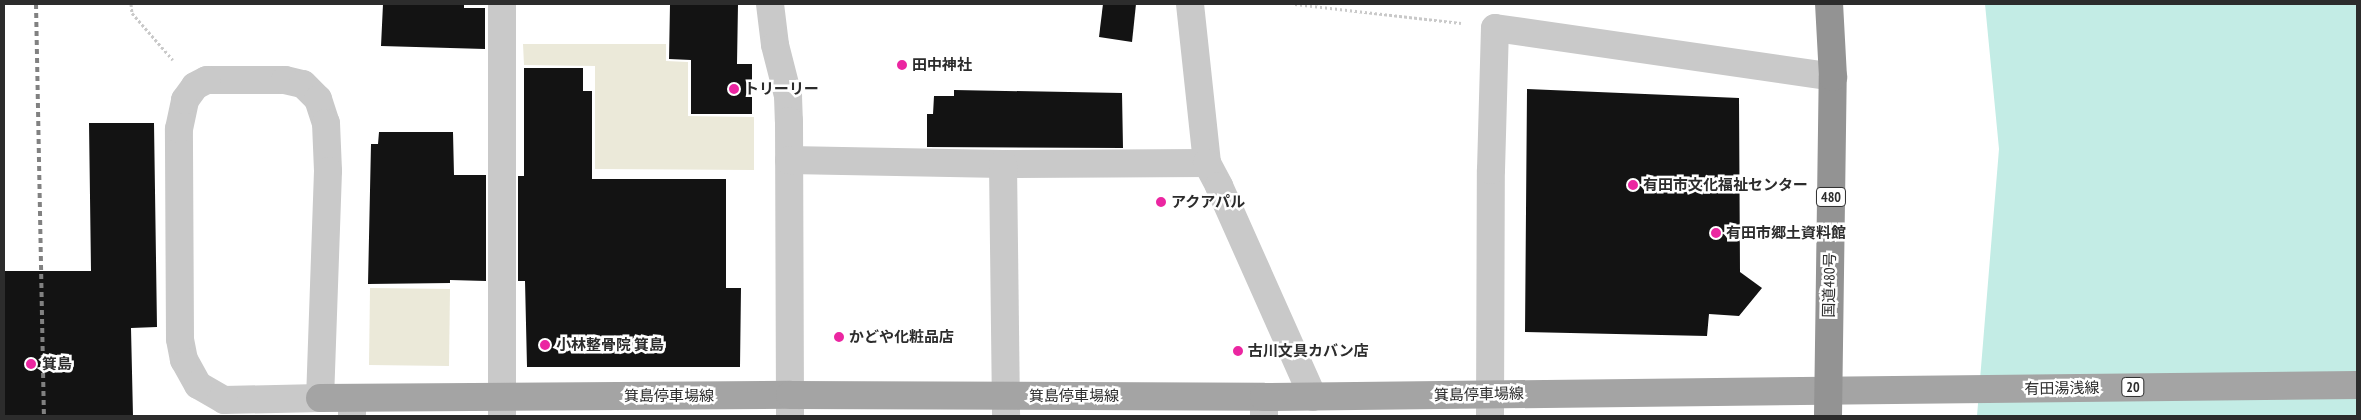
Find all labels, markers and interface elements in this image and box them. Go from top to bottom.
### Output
place label: 田中神社 [912,56,972,74]
marker: 田中神社 [896,59,908,71]
place label: トリーリー [744,80,819,98]
marker: トリーリー [728,83,740,95]
place label: 有田市文化福祉センター [1643,176,1808,194]
marker: 有田市文化福祉センター [1627,179,1639,191]
road number: 480 [1815,186,1847,208]
place label: アクアパル [1171,193,1246,211]
marker: アクアパル [1155,196,1167,208]
place label: 有田市郷土資料館 [1726,224,1846,242]
marker: 有田市郷土資料館 [1710,227,1722,239]
street label: 国道480号 [1819,252,1839,318]
place label: かどや化粧品店 [849,328,954,346]
marker: かどや化粧品店 [833,331,845,343]
place label: 小林整骨院 箕島 [556,336,664,354]
marker: 小林整骨院 箕島 [538,338,552,352]
place label: 古川文具カバン店 [1248,342,1368,360]
marker: 古川文具カバン店 [1232,345,1244,357]
place label: 箕島 [42,355,72,373]
marker: 箕島 [24,357,38,371]
road number: 20 [2120,376,2146,398]
street label: 有田湯浅線 [2024,378,2100,398]
street label: 箕島停車場線 [1434,384,1524,404]
street label: 箕島停車場線 [624,387,714,405]
street label: 箕島停車場線 [1029,387,1119,405]

